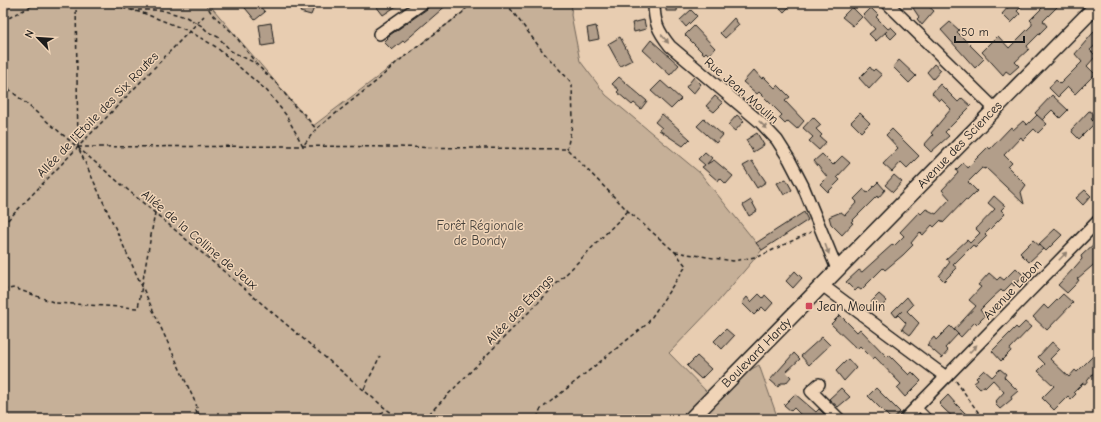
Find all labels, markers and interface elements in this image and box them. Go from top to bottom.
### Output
north arrow [18,18,58,58]
scale bar [955,18,1024,44]
text: 50 m [961,25,989,39]
text: N [22,28,37,40]
one-way arrow [660,34,669,45]
street label: Allée de l'Etoile des Six Routes [33,48,161,180]
street label: Rue Jean Moulin [702,54,782,127]
street label: Avenue des Sciences [914,98,1005,191]
one-way arrow [758,120,768,130]
street label: Allée de la Colline de Jeux [139,186,261,293]
park label: Forêt Régionale de Bondy [436,218,524,248]
one-way arrow [825,243,831,255]
one-way arrow [1059,251,1068,261]
street label: Avenue Lebon [980,256,1045,323]
street label: Allée des Étangs [482,271,556,347]
place label: Jean Moulin [817,299,885,314]
marker: Jean Moulin [804,301,814,311]
street label: Boulevard Hardy [718,314,794,390]
one-way arrow [968,344,978,354]

